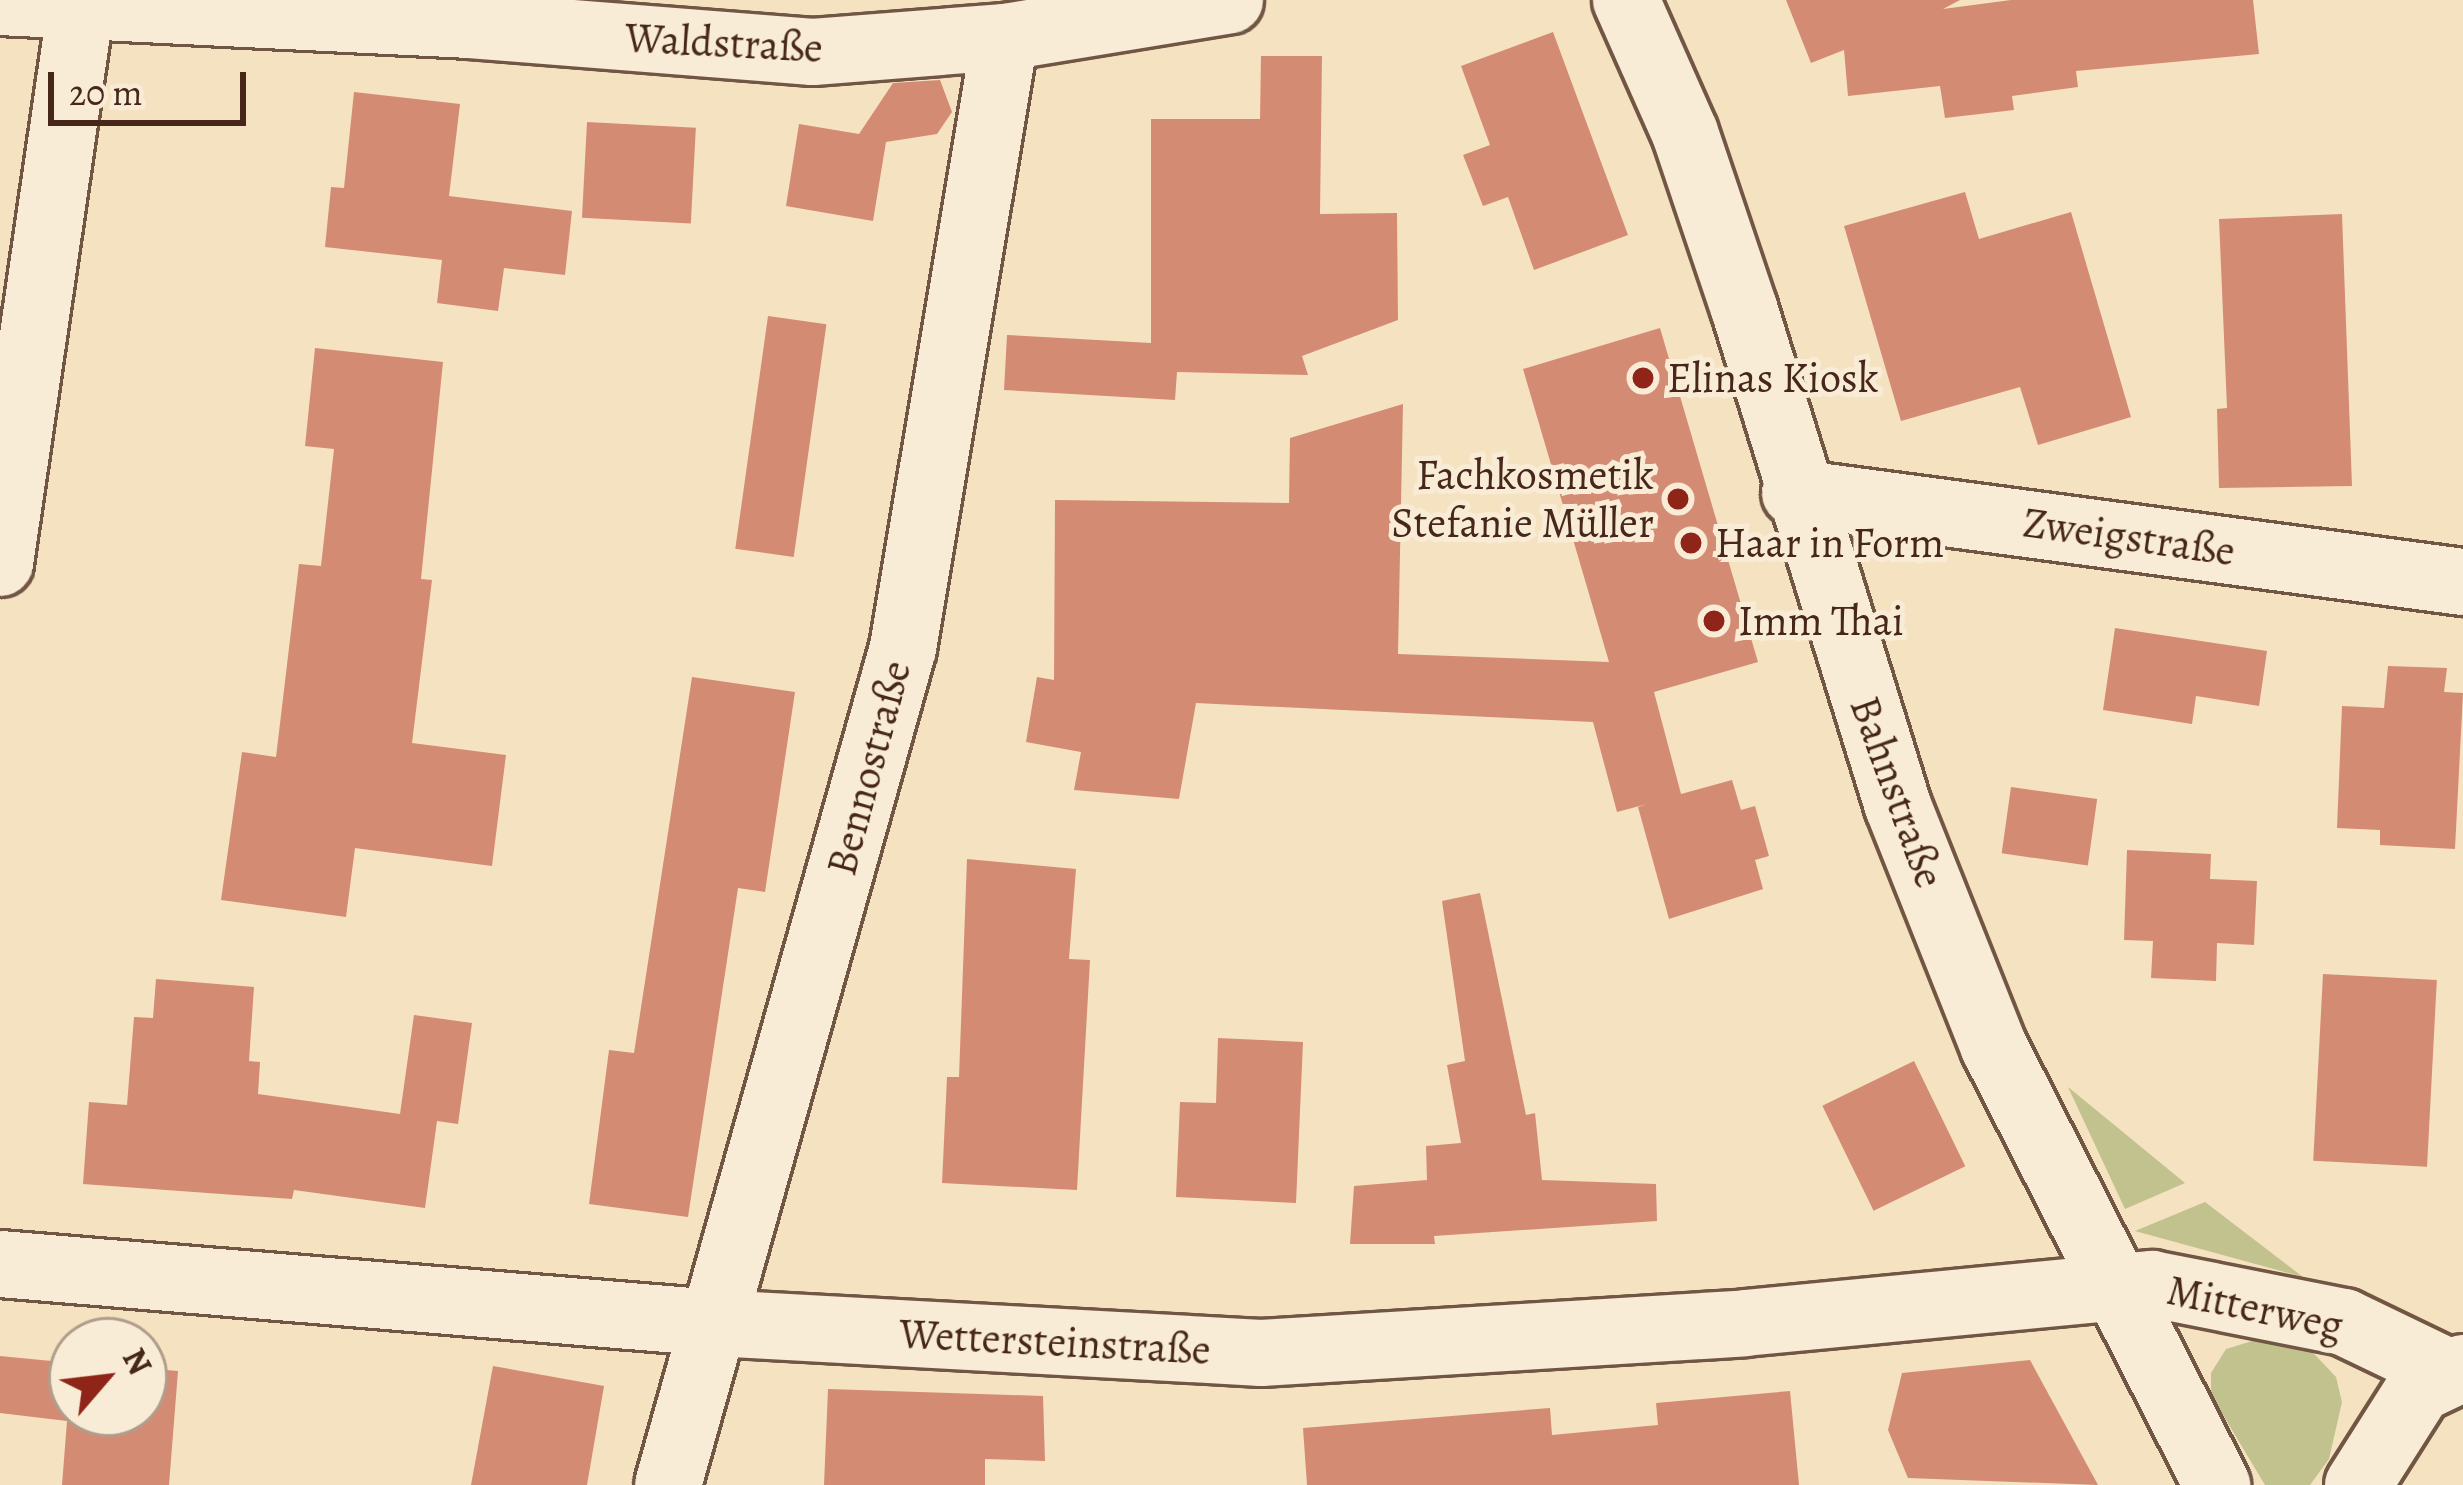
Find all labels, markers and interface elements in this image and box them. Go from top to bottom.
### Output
street label: Waldstraße [624,13,824,73]
scale bar [54,48,252,122]
text: 20 m [69,68,142,117]
place label: Elinas Kiosk [1667,353,1879,403]
marker: Elinas Kiosk [1630,365,1656,391]
place label: Fachkosmetik Stefanie Müller [1391,450,1654,548]
marker: Fachkosmetik Stefanie Müller [1665,486,1691,512]
street label: Zweigstraße [2020,497,2238,577]
place label: Haar in Form [1715,518,1944,568]
marker: Haar in Form [1678,530,1704,556]
place label: Imm Thai [1738,596,1904,646]
marker: Imm Thai [1701,608,1727,634]
street label: Bennostraße [816,655,922,881]
street label: Bahnstraße [1839,690,1955,894]
street label: Mitterweg [2162,1265,2348,1351]
street label: Wettersteinstraße [898,1309,1212,1375]
north arrow [48,1317,168,1437]
text: N [112,1340,163,1382]

